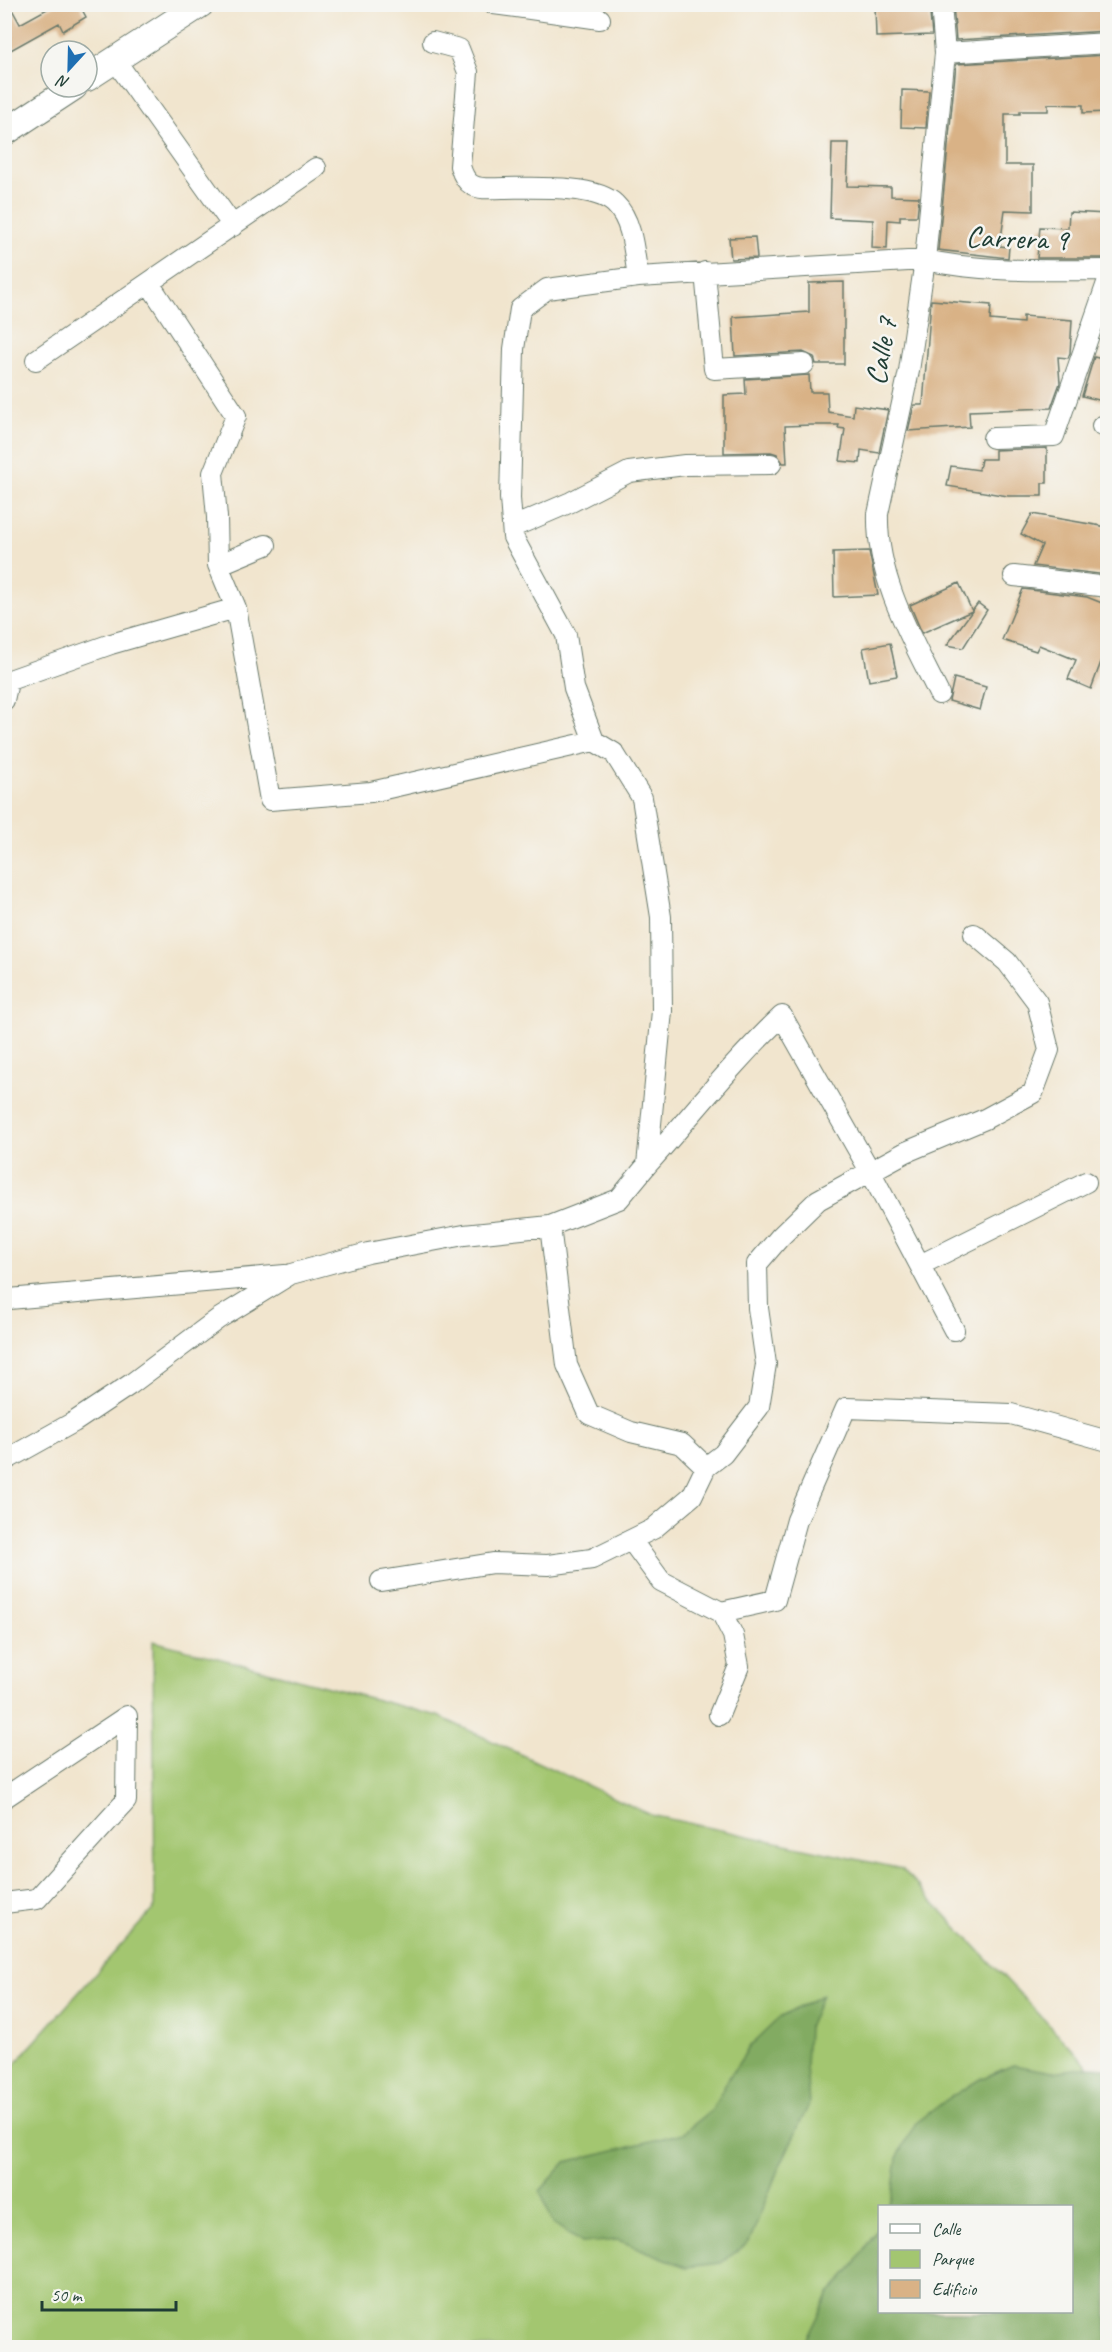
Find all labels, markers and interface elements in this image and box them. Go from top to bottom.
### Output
north arrow [39,39,99,99]
text: N [53,70,72,93]
street label: Carrera 9 [965,217,1071,259]
street label: Calle 7 [856,313,906,388]
legend [878,2205,1073,2313]
text: Calle [932,2218,961,2240]
text: Parque [932,2248,974,2270]
scale bar [42,2274,176,2312]
text: Edificio [932,2278,978,2300]
text: 50 m [51,2284,84,2306]

